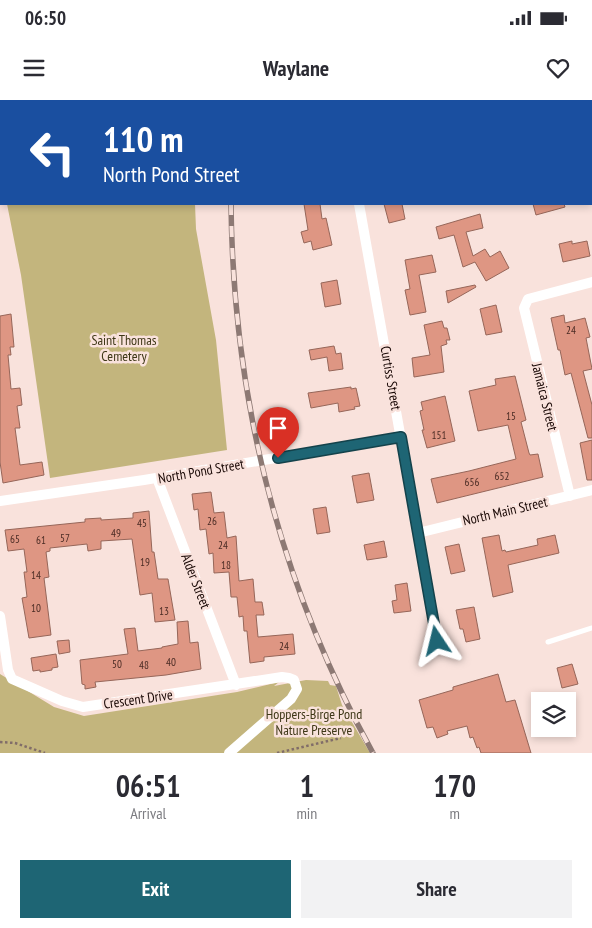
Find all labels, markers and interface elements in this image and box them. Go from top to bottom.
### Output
text: 06:50 [25,6,66,30]
icon: menu [20,54,48,82]
text: Waylane [263,54,329,82]
icon: heart [544,54,572,82]
text: 110 m [103,116,184,162]
icon: left [20,120,85,185]
text: North Pond Street [103,160,239,188]
house number: 24 [566,323,576,337]
park label: Saint Thomas Cemetery [91,331,157,365]
street label: Curtiss Street [377,345,406,412]
street label: Jamaica Street [528,360,562,433]
pin [257,407,299,458]
house number: 15 [506,409,516,423]
icon: arrive [264,414,292,442]
house number: 151 [432,428,446,442]
street label: North Pond Street [157,455,245,487]
house number: 652 [495,469,509,483]
house number: 656 [465,475,479,489]
street label: North Main Street [461,492,549,529]
house number: 26 [207,514,217,528]
house number: 45 [137,516,147,530]
house number: 49 [111,526,121,540]
house number: 57 [60,531,70,545]
house number: 65 [10,532,20,546]
house number: 61 [36,533,46,547]
house number: 24 [218,538,228,552]
street label: Alder Street [177,551,215,611]
house number: 19 [140,555,150,569]
house number: 18 [221,558,231,572]
house number: 14 [31,568,41,582]
house number: 10 [31,601,41,615]
house number: 13 [159,604,169,618]
position arrow [410,614,462,666]
house number: 24 [279,639,289,653]
house number: 40 [166,655,176,669]
house number: 50 [112,657,122,671]
house number: 48 [139,658,149,672]
street label: Crescent Drive [102,685,174,713]
map controls [531,692,576,737]
button: layers [531,692,576,737]
park label: Hoppers-Birge Pond Nature Preserve [266,705,362,739]
text: 06:51 [116,766,181,805]
text: 1 [300,766,314,805]
text: 170 [433,766,476,805]
text: Arrival [130,803,166,823]
text: min [296,803,317,823]
text: m [449,803,460,823]
button: Exit [20,860,291,918]
button: Share [301,860,572,918]

